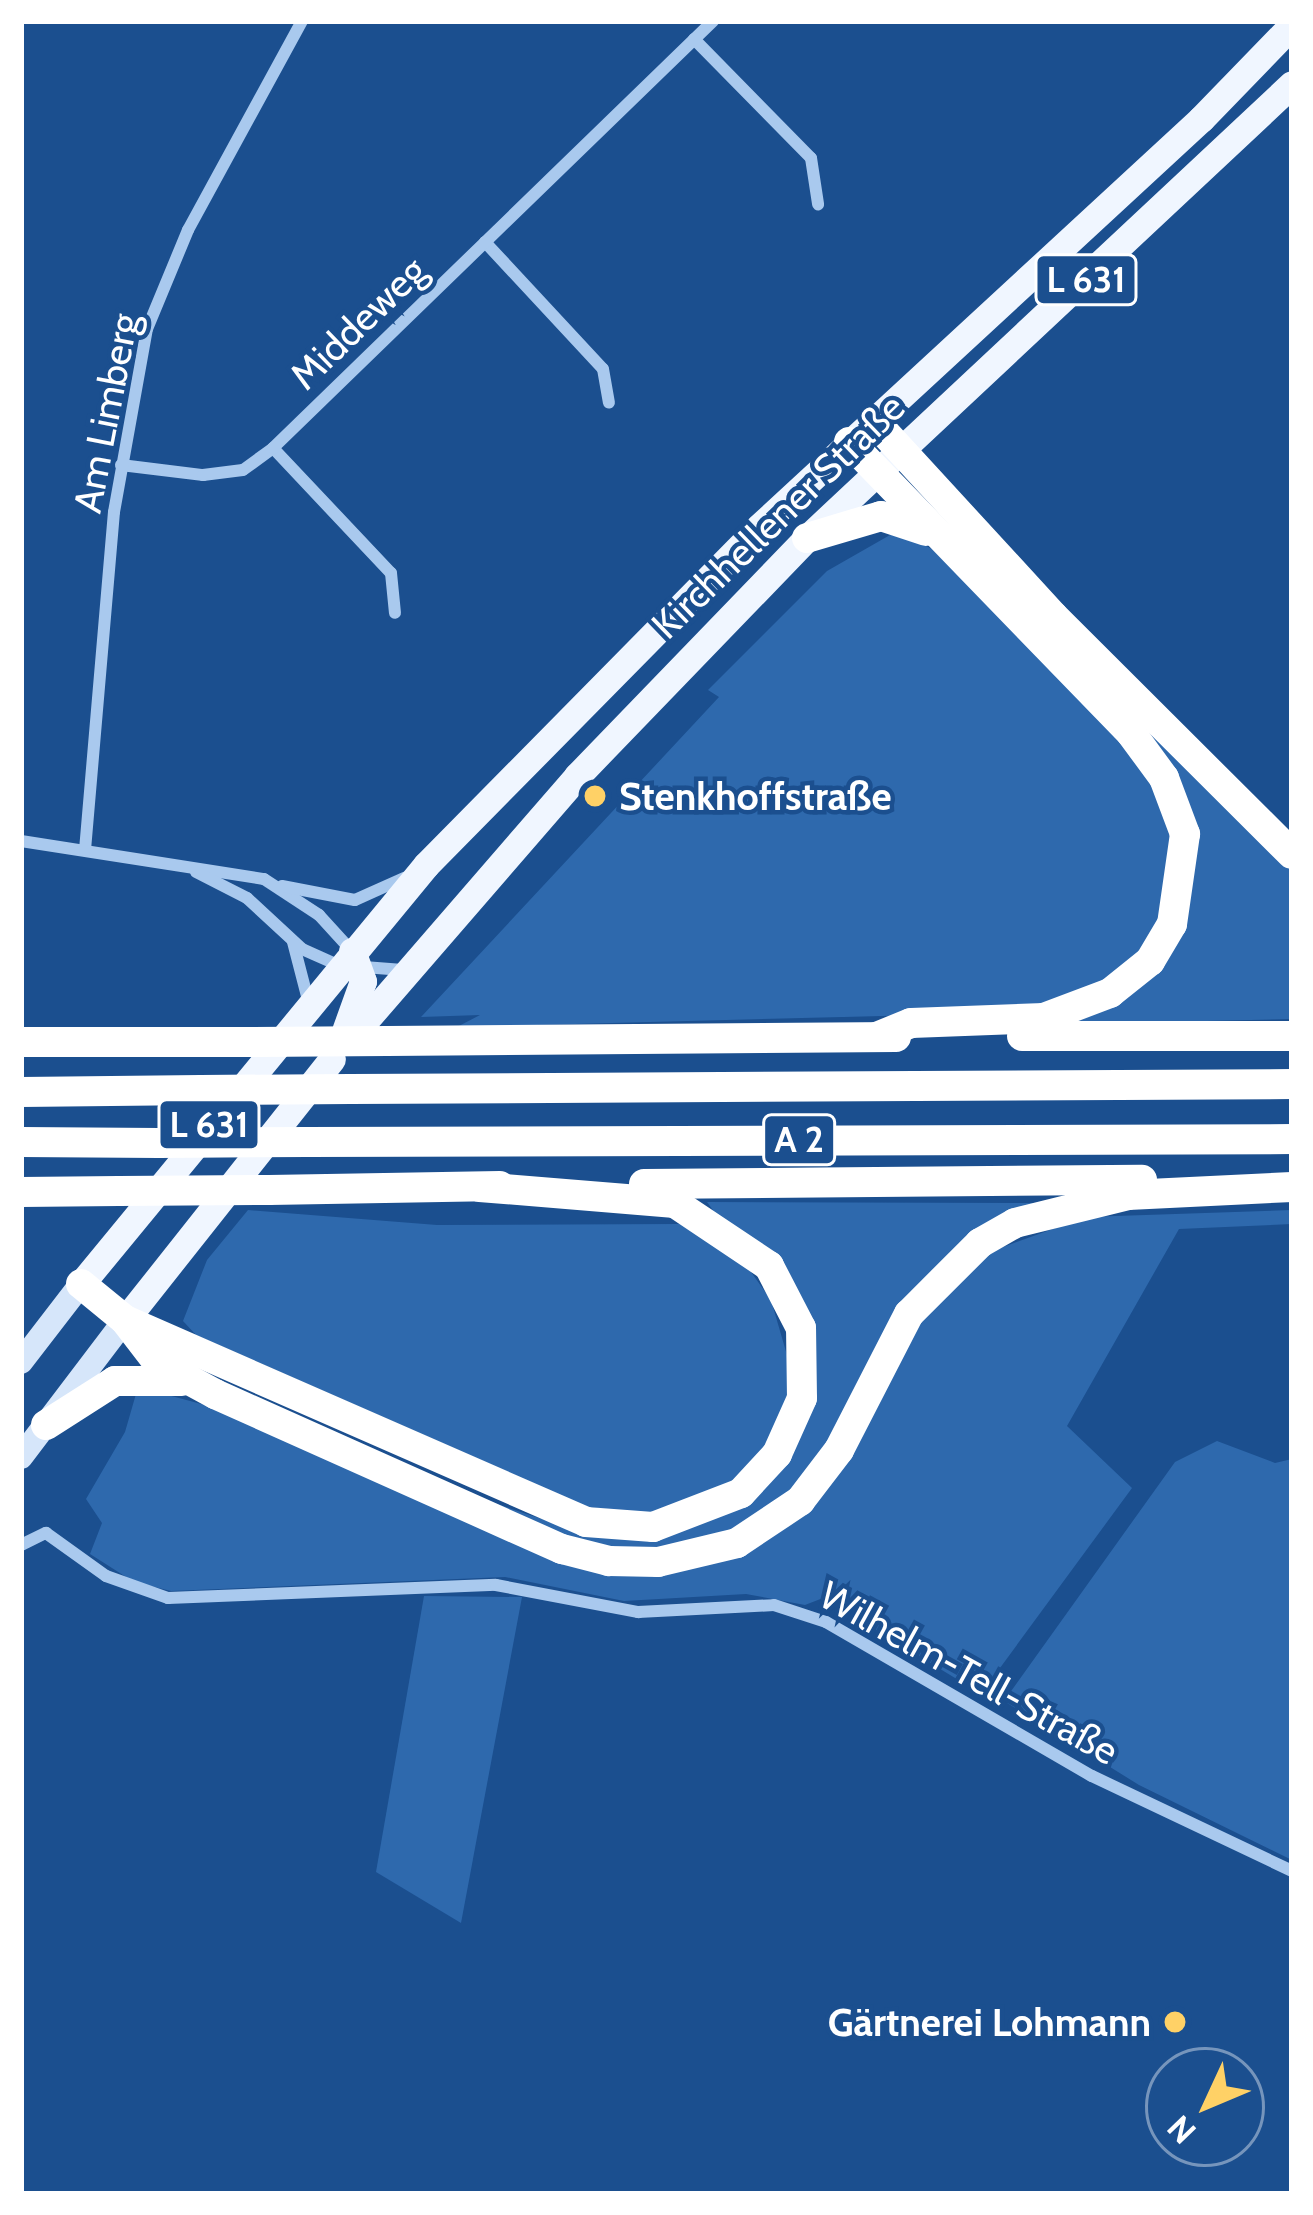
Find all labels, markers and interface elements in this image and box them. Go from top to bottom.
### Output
street label: Middeweg [281,247,435,399]
road number: L 631 [1032,250,1140,310]
street label: Am Limberg [64,309,148,517]
street label: Kirchhellener Straße [642,384,914,648]
place label: Stenkhoffstraße [619,773,891,819]
marker: Stenkhoffstraße [582,783,608,809]
road number: L 631 [155,1095,263,1155]
road number: A 2 [760,1110,838,1170]
street label: Wilhelm-Tell-Straße [812,1572,1126,1774]
place label: Gärtnerei Lohmann [828,1999,1151,2045]
marker: Gärtnerei Lohmann [1162,2009,1188,2035]
north arrow [1145,2047,1265,2167]
text: N [1159,2108,1204,2152]

